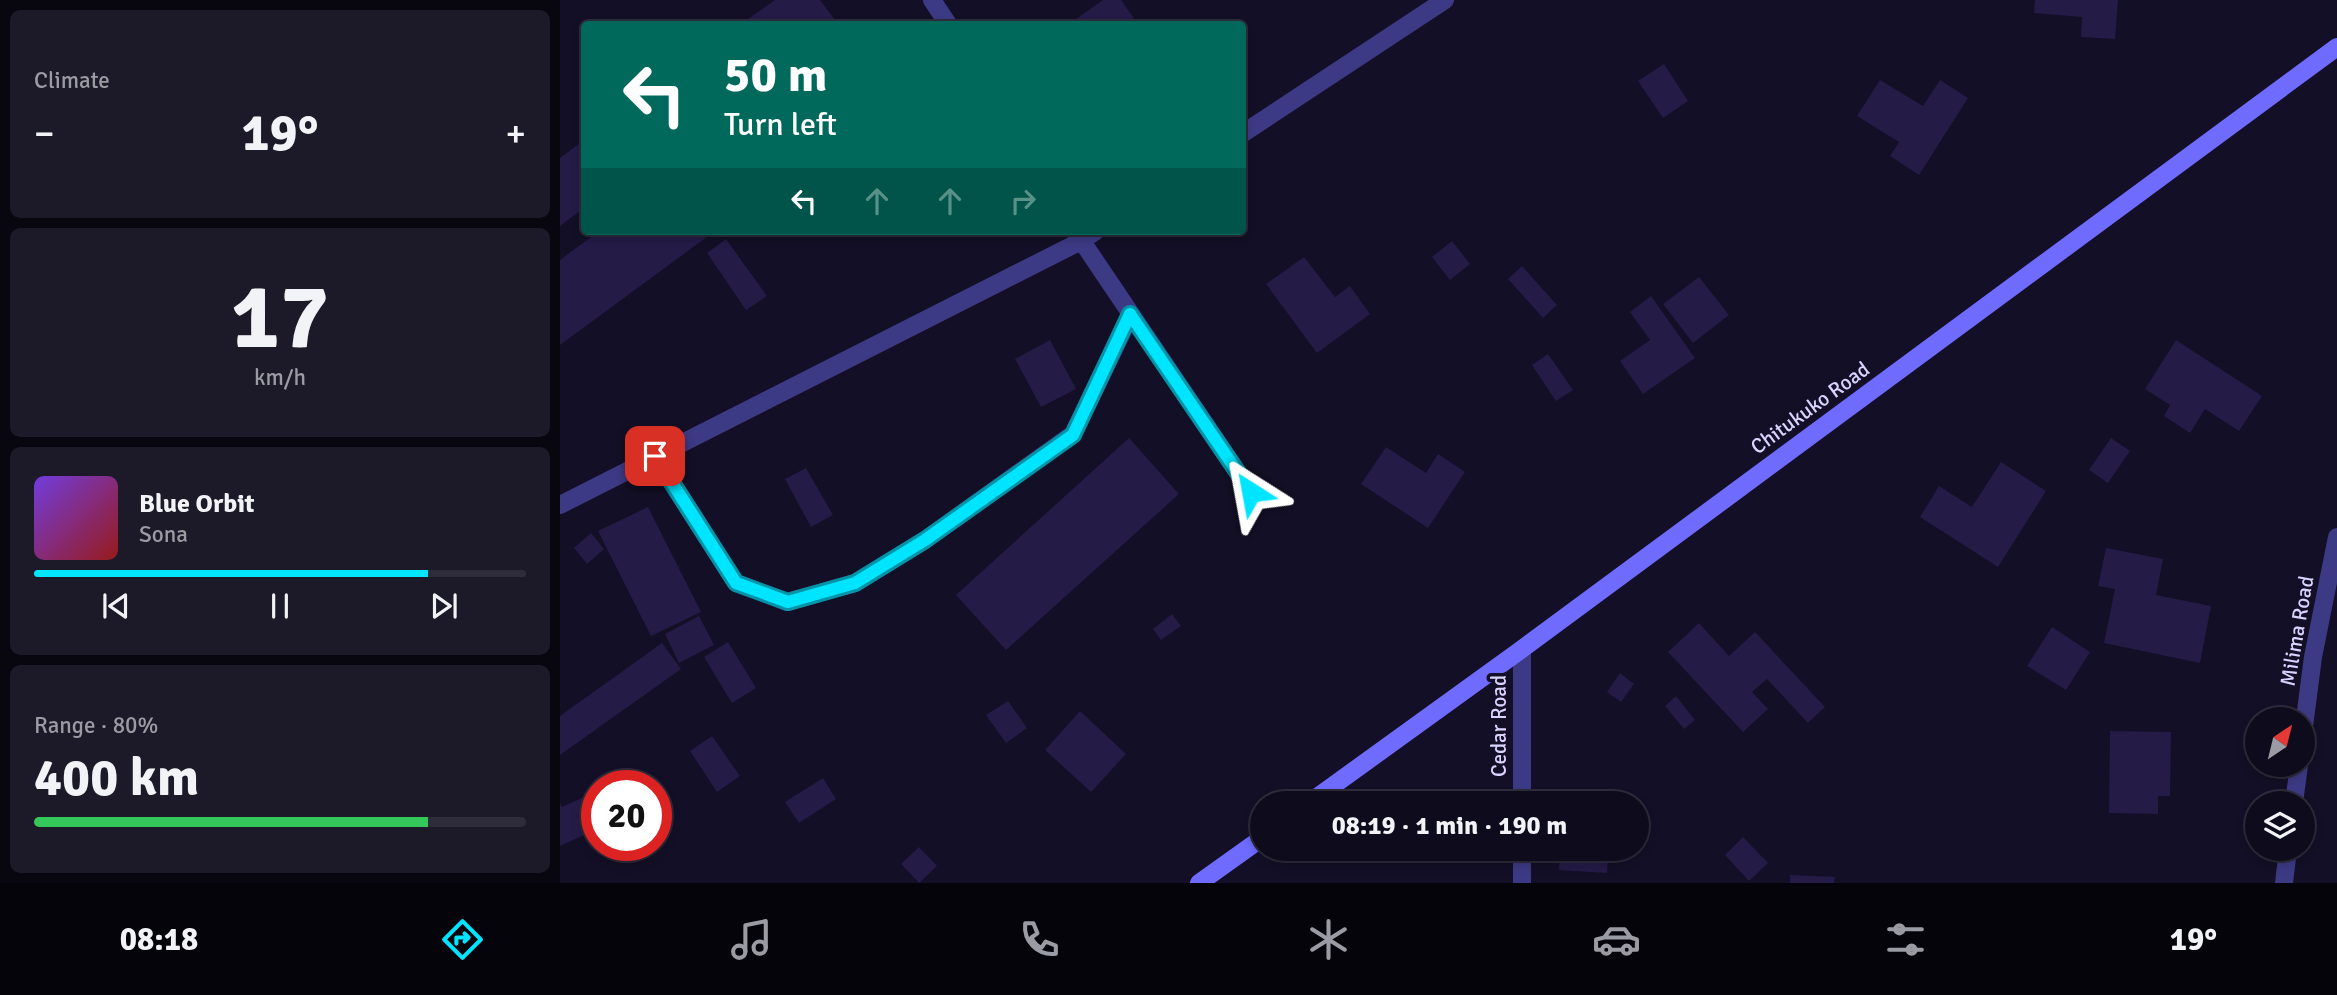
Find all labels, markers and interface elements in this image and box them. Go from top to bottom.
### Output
text: 50 m [724,45,827,105]
icon: left [609,49,700,140]
text: Climate [34,66,110,95]
text: 19° [242,101,318,165]
text: Turn left [724,105,837,144]
text: − [34,110,55,157]
text: + [505,110,526,157]
icon: left [785,182,823,220]
icon: ahead [858,182,896,220]
icon: ahead [931,182,969,220]
icon: right [1004,182,1042,220]
text: 17 [231,261,329,374]
street label: Chitukuko Road [1745,356,1875,460]
text: km/h [254,363,306,392]
pin [625,426,685,486]
icon: arrive [636,437,674,475]
position arrow [1214,455,1288,529]
text: Blue Orbit [139,488,255,520]
text: Sona [139,520,188,549]
street label: Milima Road [2275,574,2319,688]
icon: previous [97,587,135,625]
icon: pause [261,587,299,625]
icon: next [425,587,463,625]
street label: Cedar Road [1486,675,1512,777]
north arrow [2245,707,2315,777]
map controls [2245,707,2315,861]
text: Range · 80% [34,711,158,740]
text: 400 km [34,746,199,810]
speed limit sign: 20 [581,770,672,861]
button: layers [2245,791,2315,861]
text: 08:19 · 1 min · 190 m [1332,810,1567,842]
icon: directions [438,915,487,964]
icon: music [727,915,776,964]
icon: phone [1015,915,1064,964]
icon: climate [1304,915,1353,964]
icon: car [1592,915,1641,964]
icon: filters [1881,915,1930,964]
text: 08:18 [120,920,198,959]
text: 19° [2170,920,2217,959]

